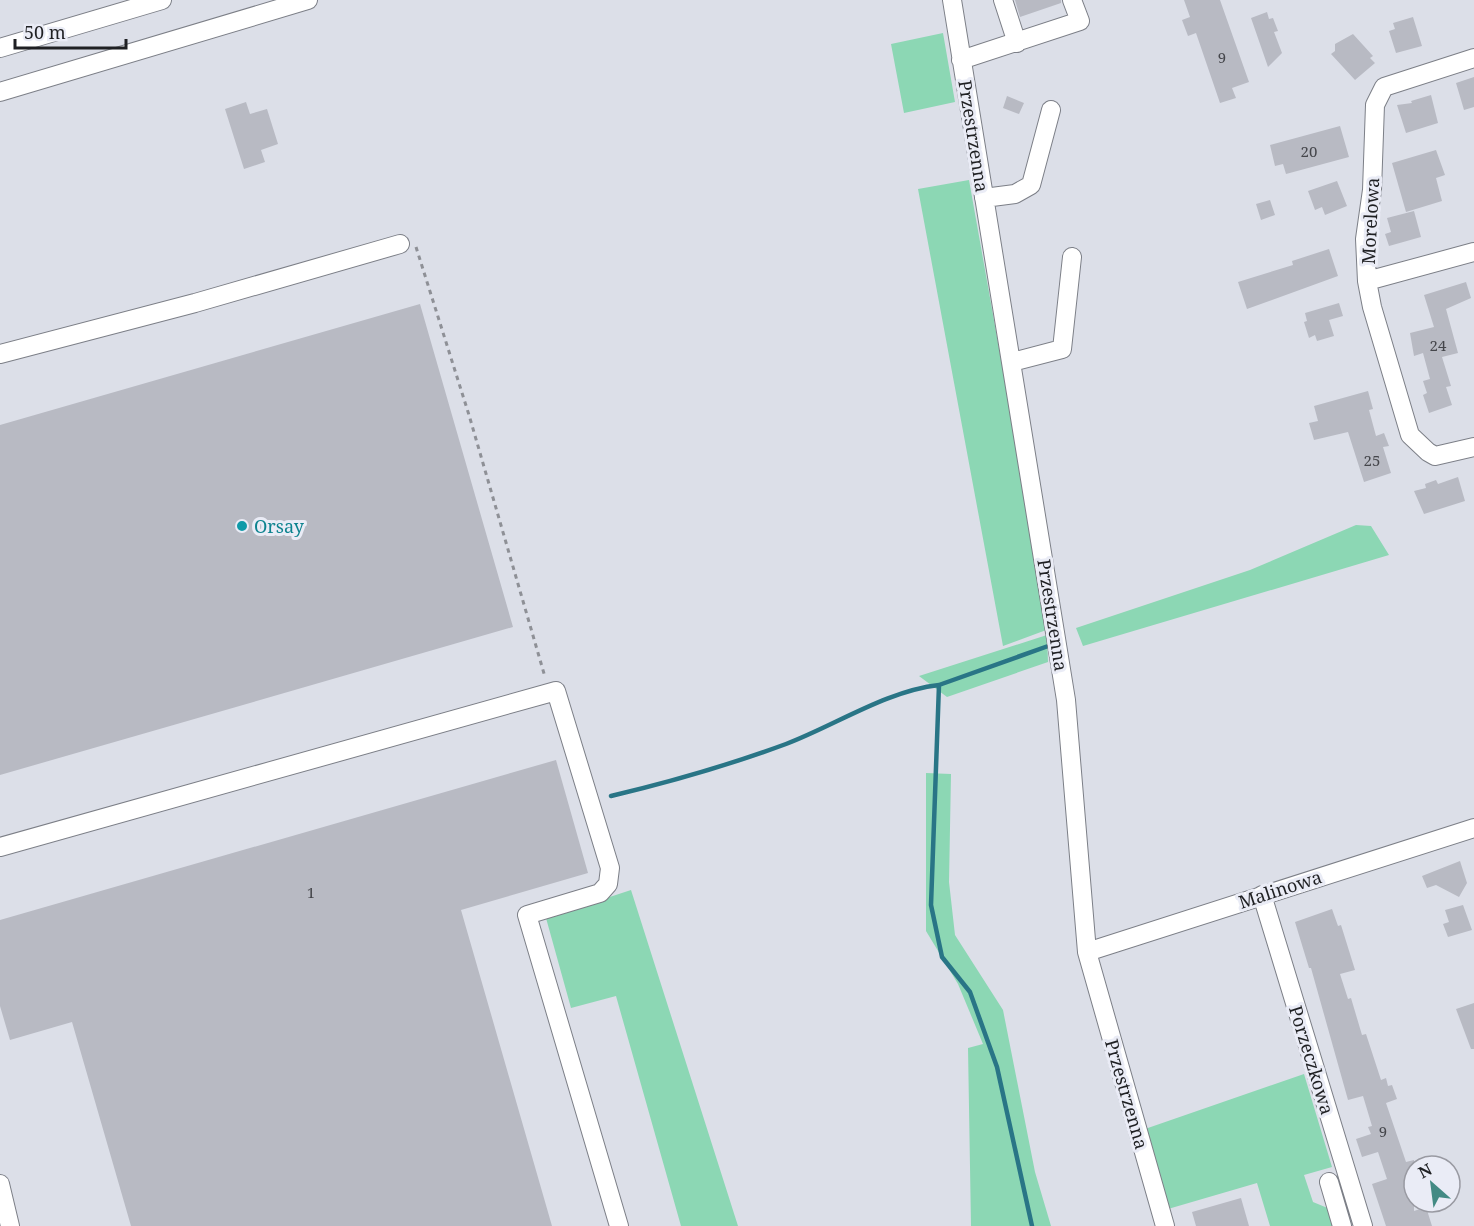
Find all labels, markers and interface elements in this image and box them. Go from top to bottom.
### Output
scale bar [15,12,126,50]
text: 50 m [24,20,66,44]
house number: 9 [1218,47,1226,67]
street label: Przestrzenna [953,78,995,194]
house number: 20 [1301,141,1317,161]
street label: Morelowa [1356,177,1384,265]
house number: 24 [1430,335,1447,355]
house number: 25 [1364,450,1380,470]
place label: Orsay [254,514,305,538]
marker: Orsay [235,519,249,533]
street label: Przestrzenna [1032,557,1074,673]
street label: Malinowa [1235,864,1325,914]
house number: 1 [307,882,315,902]
street label: Porzeczkowa [1284,1003,1340,1117]
street label: Przestrzenna [1100,1036,1154,1152]
house number: 9 [1379,1121,1387,1141]
north arrow [1402,1154,1462,1214]
text: N [1414,1158,1436,1183]

